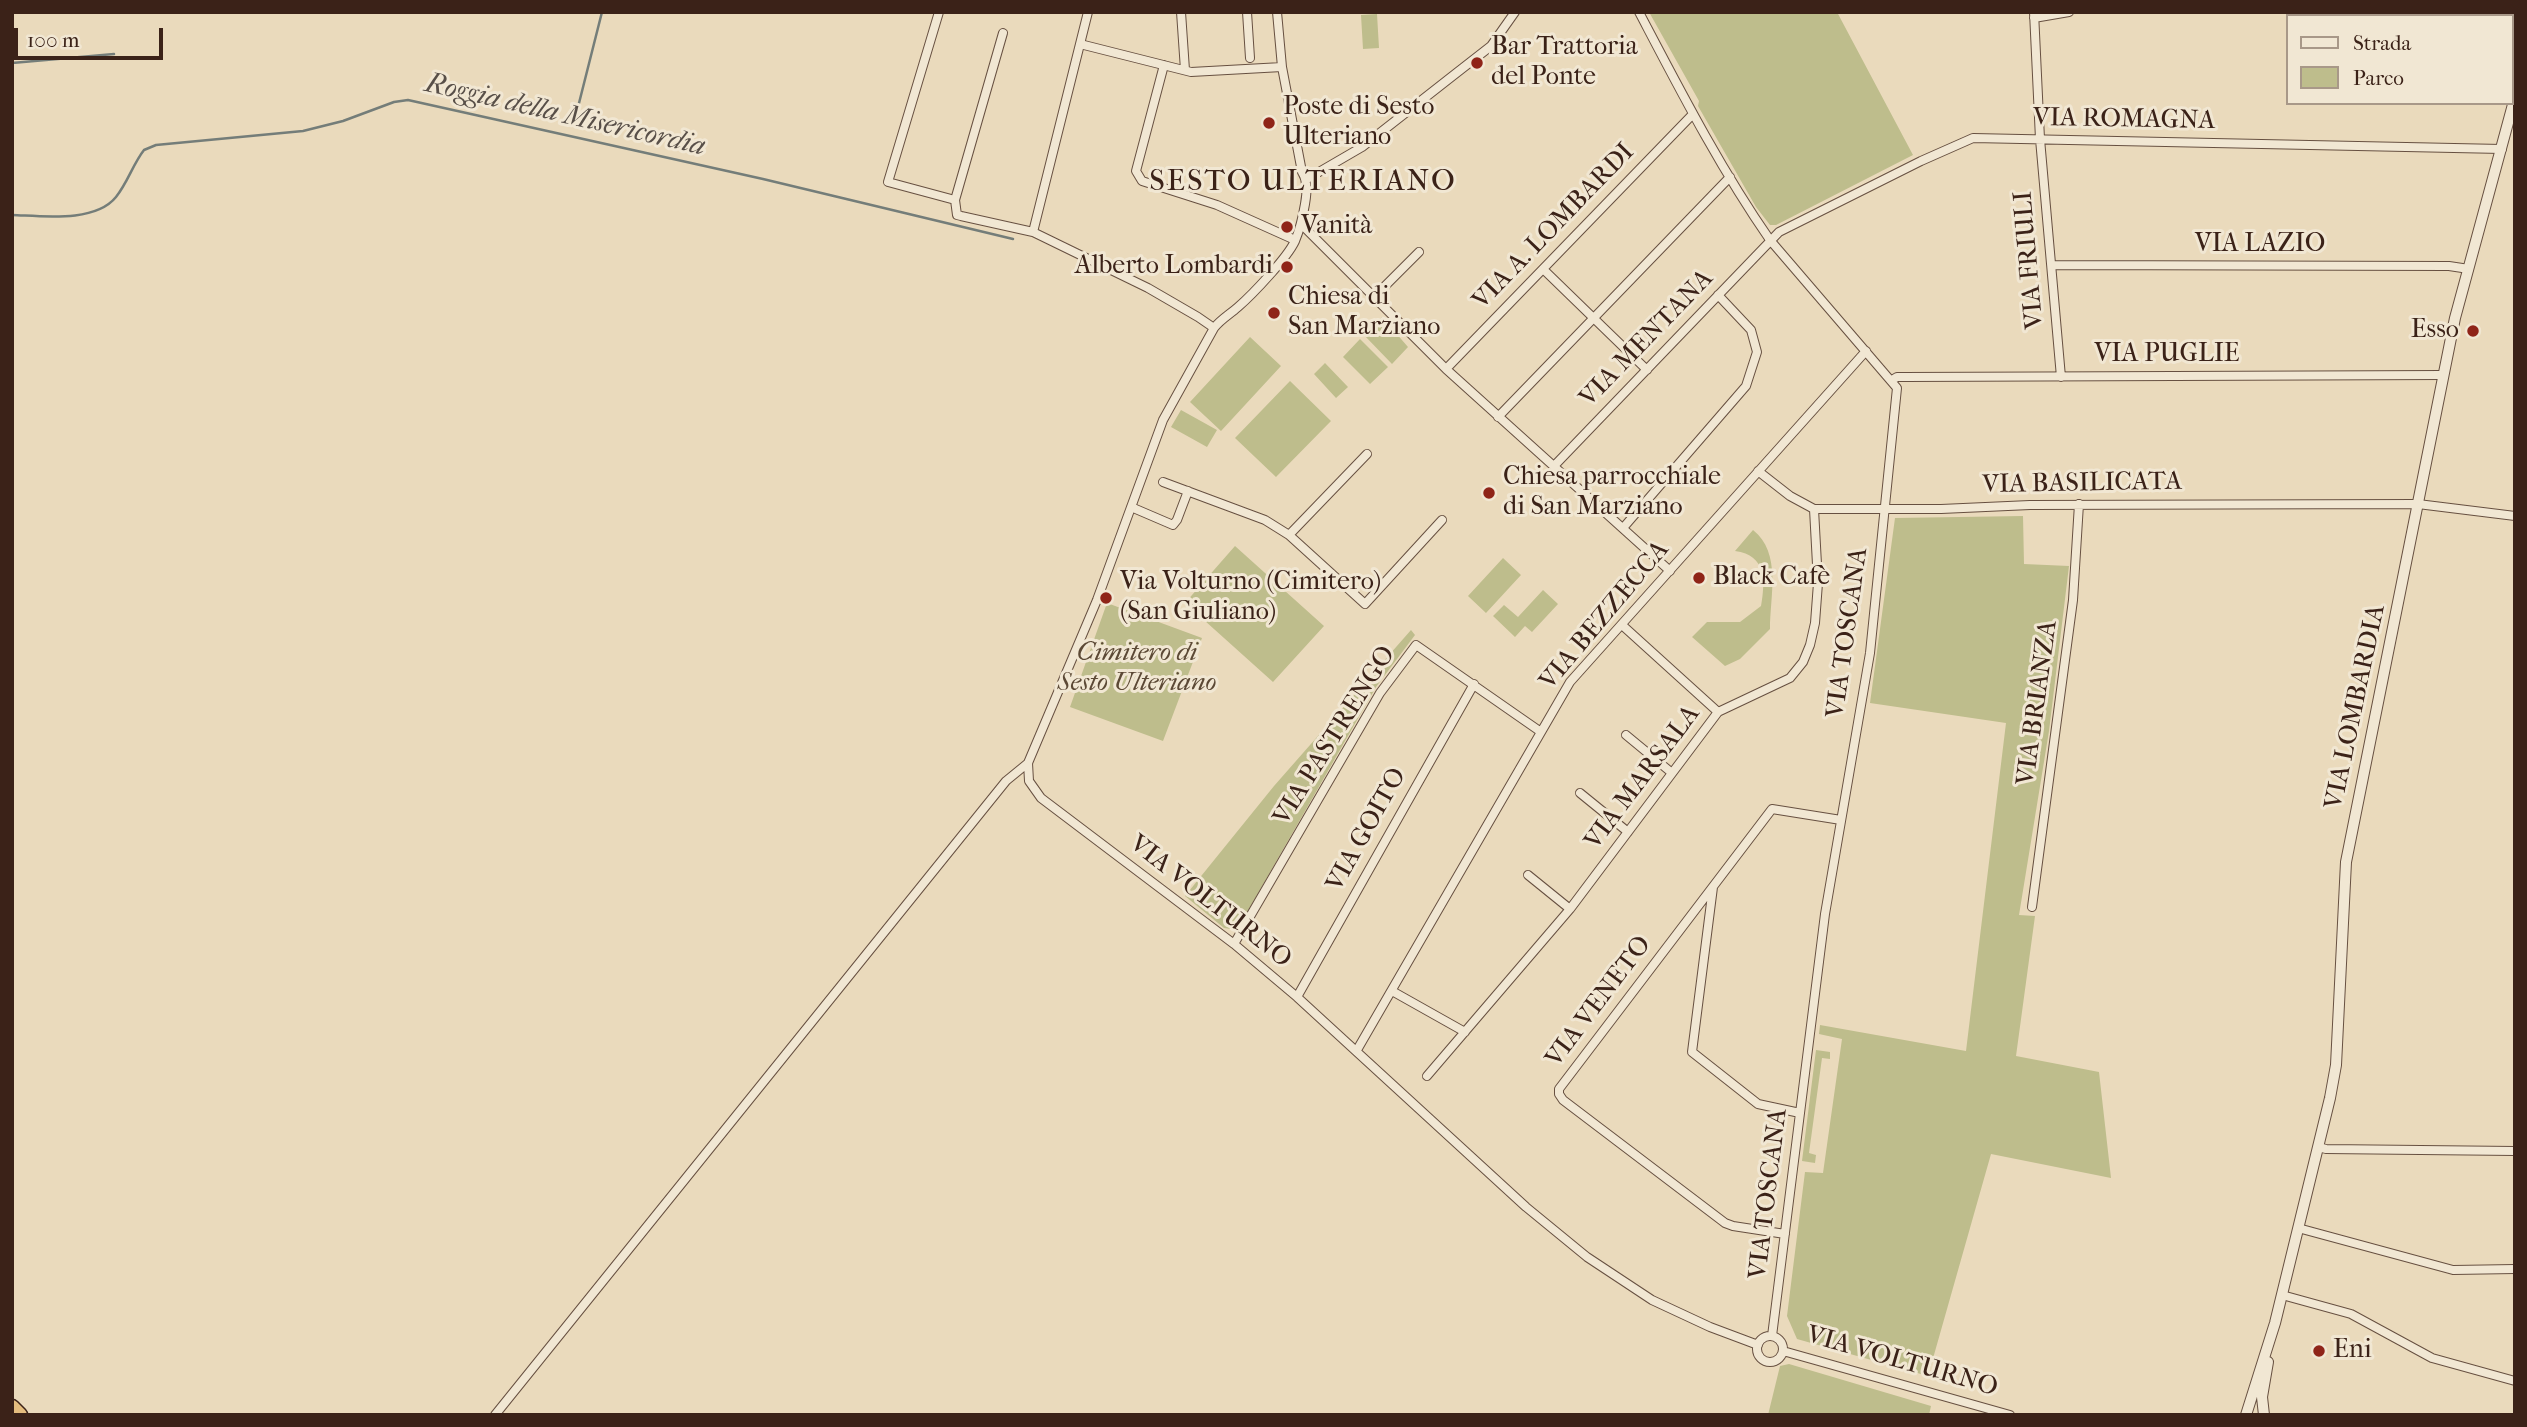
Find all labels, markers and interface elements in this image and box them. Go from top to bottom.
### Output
scale bar [18,14,166,58]
legend [2286,14,2513,105]
text: 100 m [27,28,80,52]
text: Strada [2353,31,2411,55]
place label: Bar Trattoria del Ponte [1491,32,1638,94]
marker: Bar Trattoria del Ponte [1469,55,1485,71]
text: Parco [2353,66,2404,90]
water label: Roggia della Misericordia [422,67,708,165]
place label: Poste di Sesto Ulteriano [1283,92,1434,154]
street label: VIA ROMAGNA [2033,103,2215,137]
marker: Poste di Sesto Ulteriano [1261,115,1277,131]
street label: VIA A. LOMBARDI [1467,137,1641,317]
district label: SESTO ULTERIANO [1151,165,1455,201]
street label: VIA FRIULI [2008,190,2052,330]
place label: Vanità [1301,211,1372,243]
marker: Vanità [1279,219,1295,235]
street label: VIA LAZIO [2195,229,2325,261]
place label: Alberto Lombardi [1075,251,1273,283]
marker: Alberto Lombardi [1279,259,1295,275]
street label: VIA MENTANA [1574,264,1720,414]
place label: Chiesa di San Marziano [1288,282,1440,344]
marker: Chiesa di San Marziano [1266,305,1282,321]
place label: Esso [2411,315,2459,347]
marker: Esso [2465,323,2481,339]
street label: VIA PUGLIE [2094,339,2240,371]
place label: Chiesa parrocchiale di San Marziano [1503,462,1721,524]
street label: VIA BASILICATA [1982,467,2182,501]
marker: Chiesa parrocchiale di San Marziano [1481,485,1497,501]
street label: VIA BEZZECCA [1534,535,1676,697]
street label: VIA TOSCANA [1821,546,1875,720]
place label: Black Cafè [1713,562,1830,594]
place label: Via Volturno (Cimitero) (San Giuliano) [1120,567,1381,628]
marker: Black Cafè [1691,570,1707,586]
marker: Via Volturno (Cimitero) (San Giuliano) [1098,590,1114,606]
street label: VIA LOMBARDIA [2319,602,2393,812]
street label: VIA BRIANZA [2011,618,2065,788]
park label: Cimitero di Sesto Ulteriano [1058,638,1216,700]
street label: VIA PASTRENGO [1267,641,1403,831]
street label: VIA MARSALA [1579,700,1707,856]
street label: VIA GOITO [1320,763,1414,897]
street label: VIA VOLTURNO [1123,829,1297,975]
street label: VIA VENETO [1540,930,1658,1074]
street label: VIA TOSCANA [1743,1107,1795,1281]
street label: VIA VOLTURNO [1803,1320,2001,1404]
place label: Eni [2333,1335,2372,1367]
marker: Eni [2311,1343,2327,1359]

